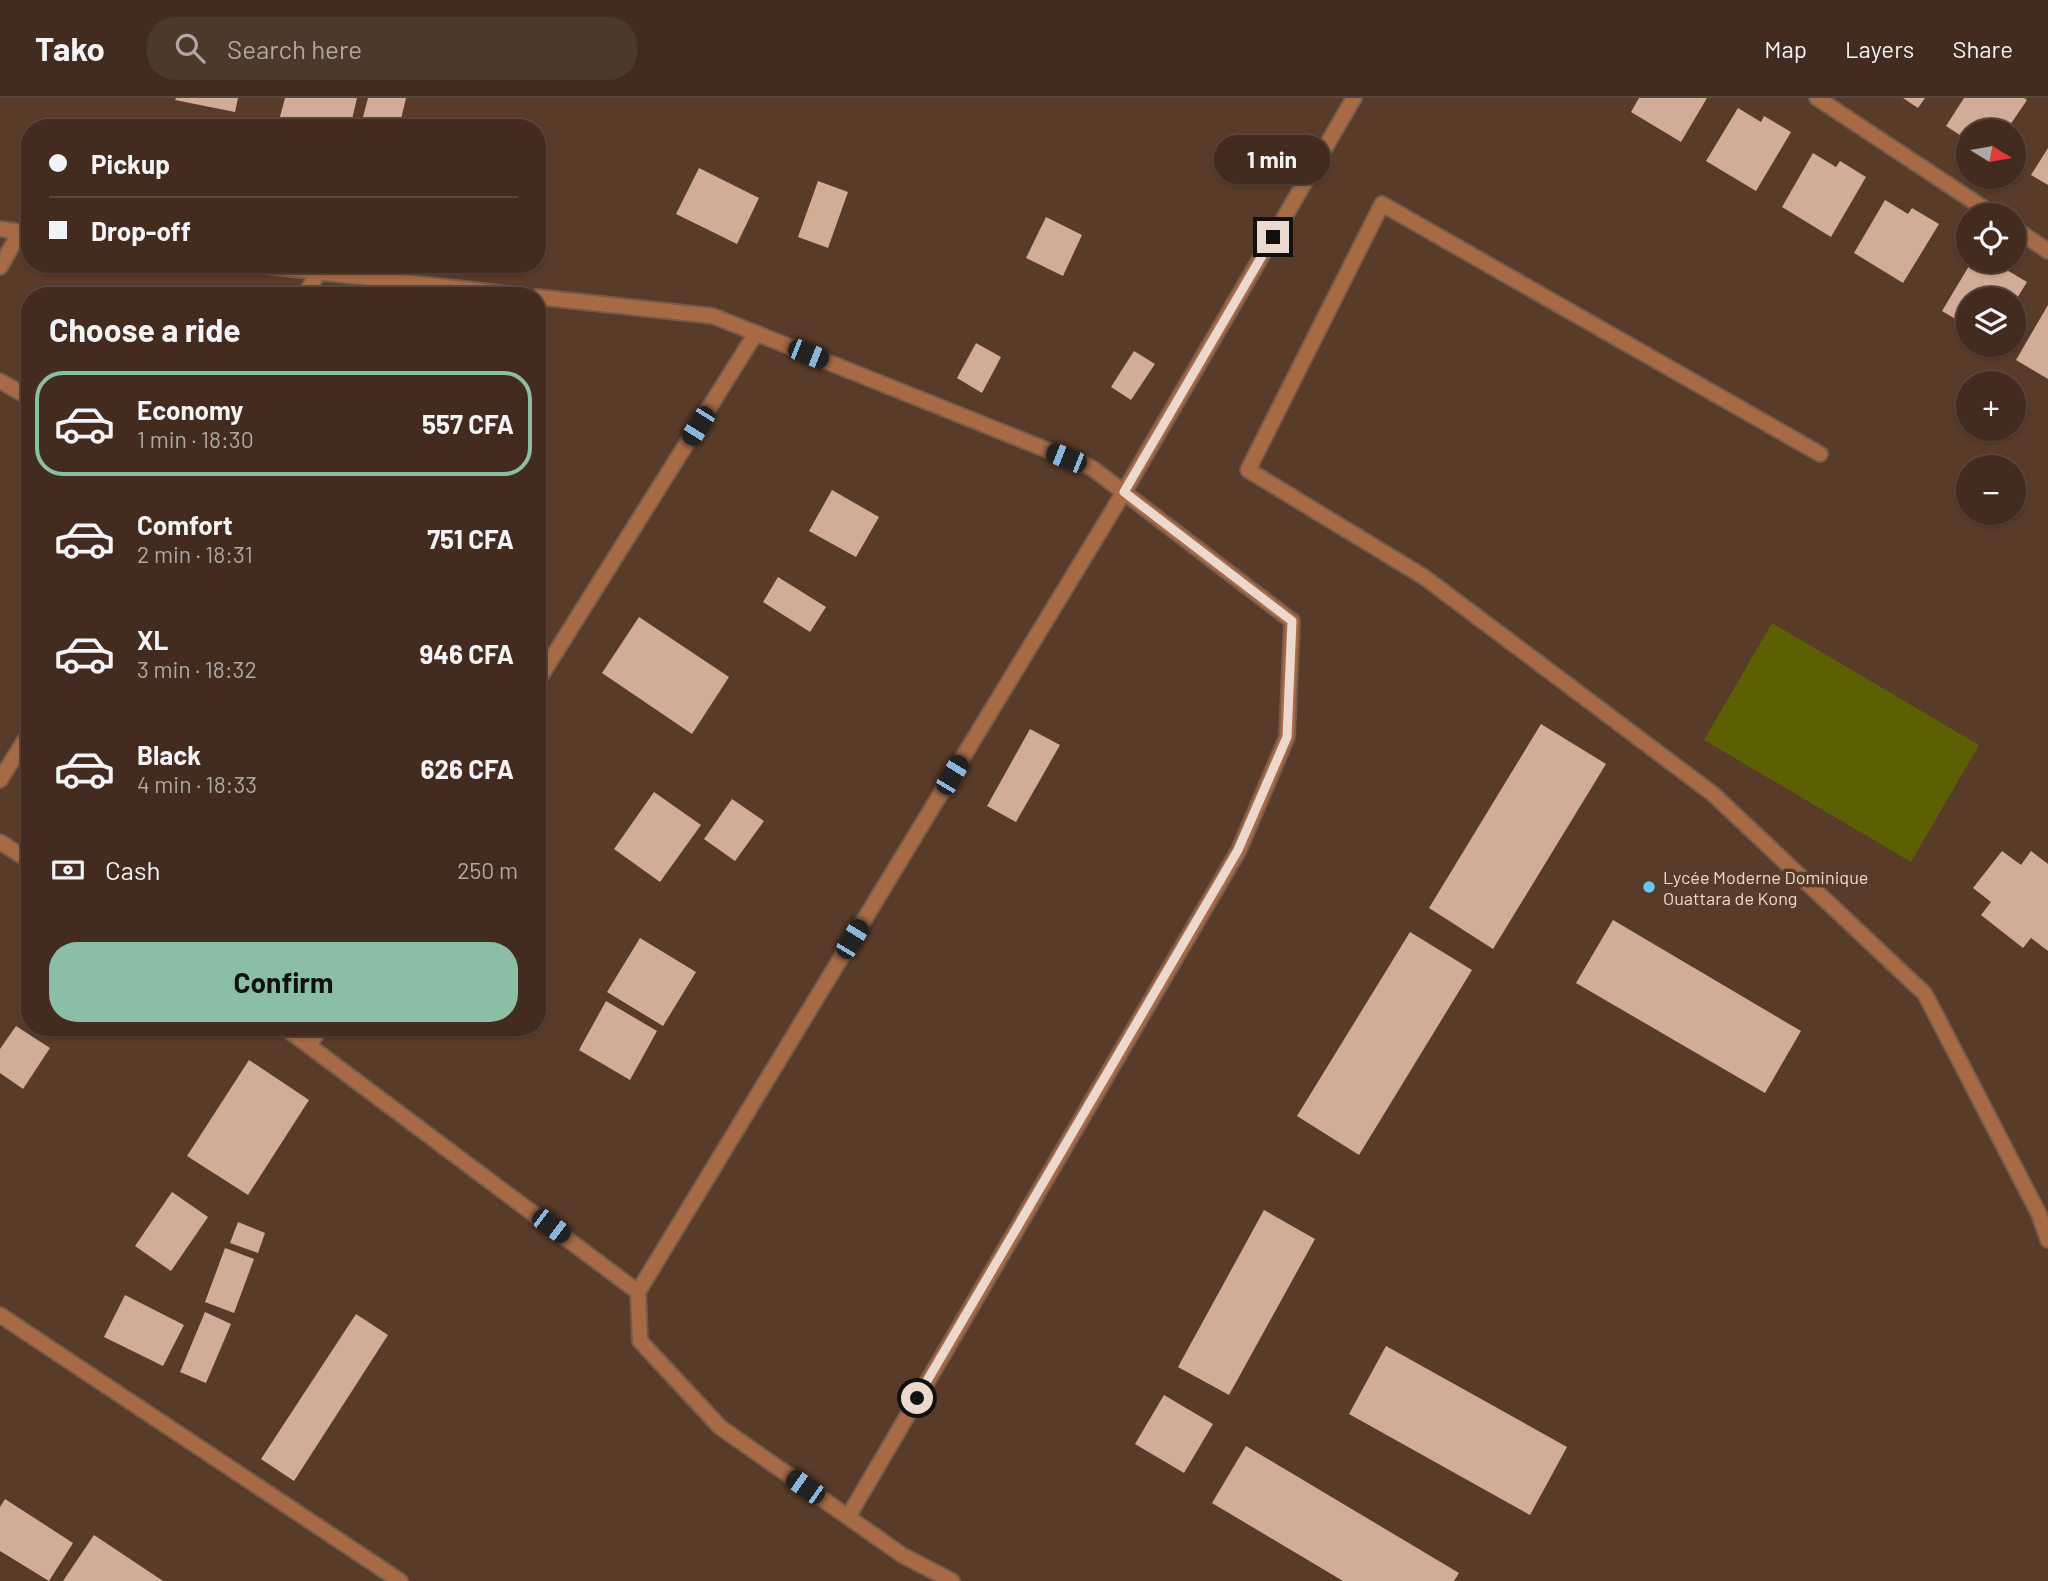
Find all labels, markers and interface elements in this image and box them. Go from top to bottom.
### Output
search box [147,17,637,80]
text: Tako [35,28,105,68]
icon: search [171,29,209,67]
text: Search here [227,33,362,64]
text: Map [1764,34,1807,63]
text: Layers [1845,34,1914,63]
text: Share [1952,34,2013,63]
north arrow [1956,119,2026,189]
map controls [1956,119,2026,525]
callout: 1 min [1215,136,1331,184]
text: 1 min [1247,145,1297,173]
text: Pickup [91,148,170,179]
button: locate [1956,203,2026,273]
text: Drop-off [91,215,191,246]
route end [1257,221,1289,253]
button: layers [1956,287,2026,357]
text: Choose a ride [49,310,241,348]
car [785,336,832,372]
button: + [1956,371,2026,441]
icon: car [53,392,116,455]
text: Economy [137,394,243,425]
car [678,403,719,449]
text: 557 CFA [422,408,514,439]
text: 1 min · 18:30 [137,425,254,453]
car [1043,440,1090,476]
button: − [1956,455,2026,525]
icon: car [53,507,116,570]
text: Comfort [137,509,233,540]
text: 751 CFA [427,523,514,554]
text: 2 min · 18:31 [137,540,253,568]
icon: car [53,622,116,685]
text: XL [137,624,168,655]
text: 946 CFA [420,638,514,669]
text: 3 min · 18:32 [137,655,257,683]
icon: car [53,737,116,800]
text: Black [137,739,201,770]
car [933,752,972,798]
text: 626 CFA [421,753,514,784]
text: 4 min · 18:33 [137,770,257,798]
icon: cash [49,851,87,889]
text: Cash [105,854,160,885]
text: 250 m [457,856,518,884]
place label: Lycée Moderne Dominique Ouattara de Kong [1663,866,1868,909]
marker: Lycée Moderne Dominique Ouattara de Kong [1641,879,1657,895]
car [833,916,872,962]
button: Confirm [49,942,518,1022]
car [528,1205,575,1247]
route start [901,1382,933,1414]
car [782,1466,829,1508]

